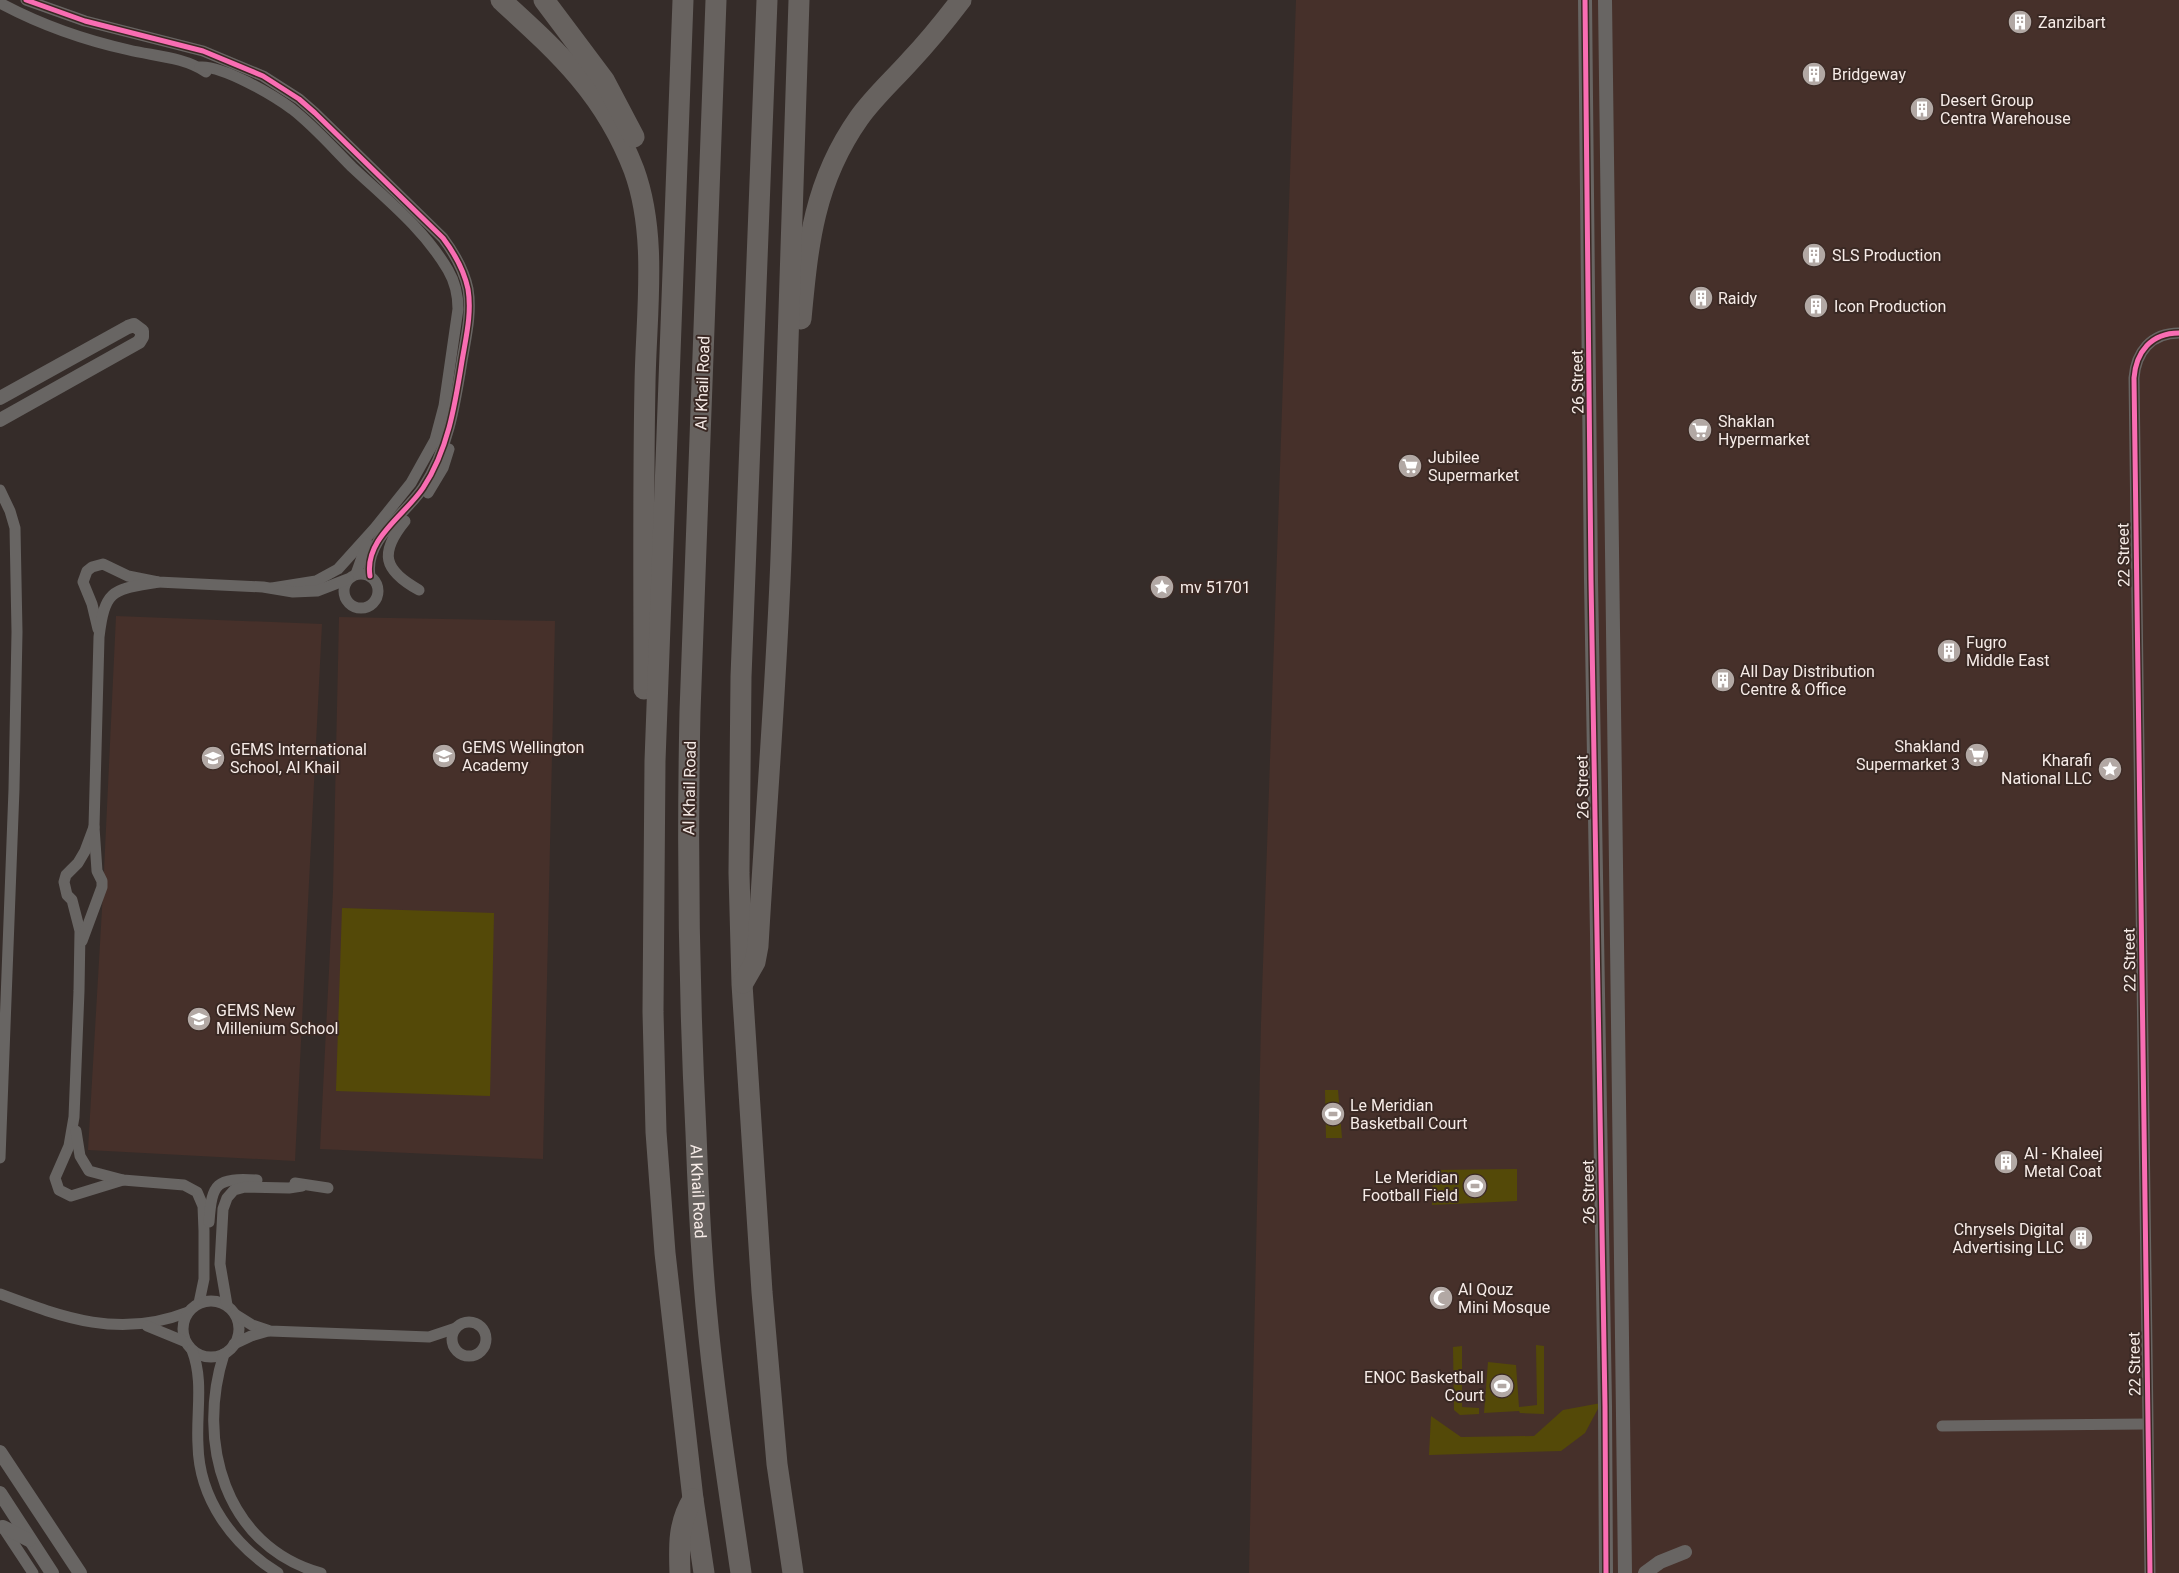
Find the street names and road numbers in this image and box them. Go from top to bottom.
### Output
street label: Al Khail Road [691,336,714,430]
street label: 26 Street [1567,350,1588,414]
street label: 22 Street [2113,523,2134,587]
street label: Al Khail Road [679,741,700,835]
street label: 26 Street [1572,755,1593,819]
street label: 22 Street [2119,928,2140,992]
street label: Al Khail Road [686,1144,710,1239]
street label: 26 Street [1578,1160,1599,1224]
street label: 22 Street [2124,1332,2145,1396]

